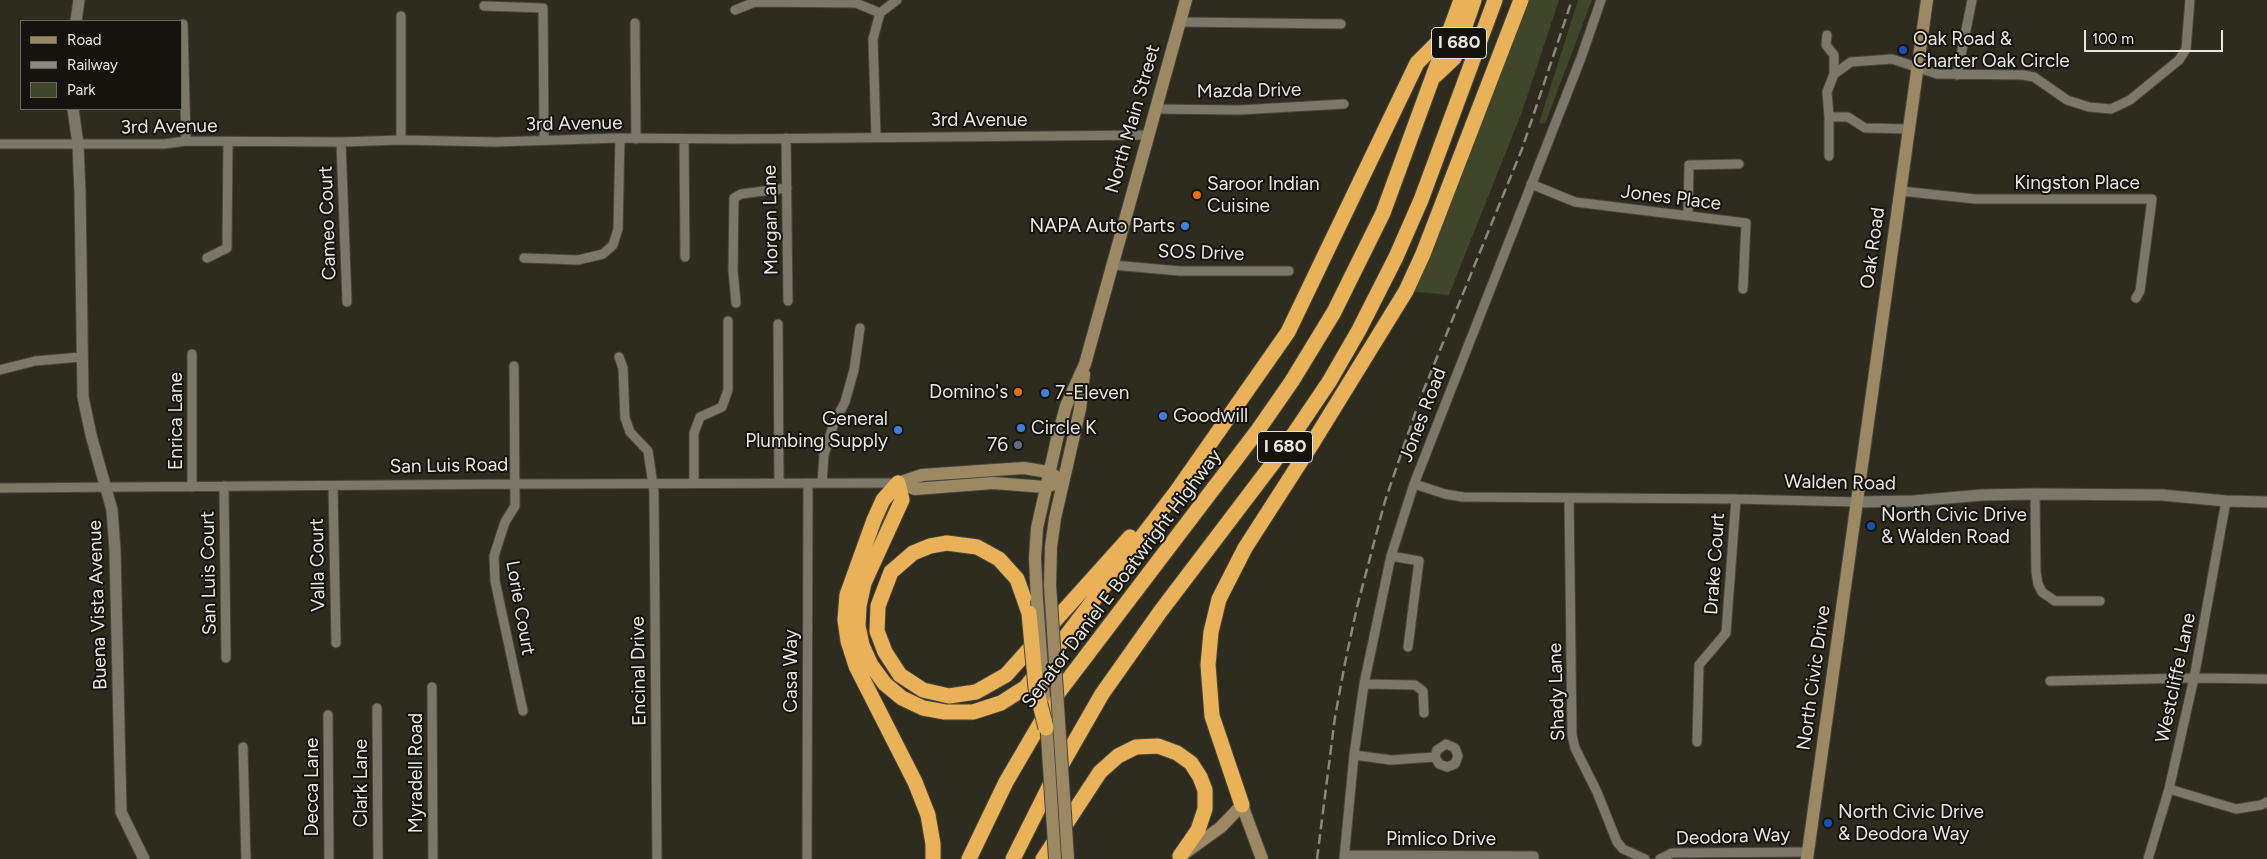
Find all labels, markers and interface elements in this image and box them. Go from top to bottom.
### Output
legend [20,20,182,110]
scale bar [2087,20,2226,52]
road number: I 680 [1432,28,1486,58]
place label: Oak Road & Charter Oak Circle [1913,28,2070,72]
text: 100 m [2092,30,2134,48]
text: Road [67,31,102,49]
street label: North Main Street [1101,42,1165,196]
marker: Oak Road & Charter Oak Circle [1897,44,1909,56]
text: Railway [67,56,118,74]
street label: Mazda Drive [1197,79,1301,103]
text: Park [67,81,96,99]
street label: 3rd Avenue [931,109,1027,131]
street label: 3rd Avenue [525,112,623,136]
street label: 3rd Avenue [120,115,218,139]
street label: Cameo Court [315,165,341,281]
street label: Morgan Lane [759,165,783,275]
street label: Kingston Place [2014,172,2140,194]
place label: Saroor Indian Cuisine [1207,173,1320,217]
street label: Jones Place [1620,181,1722,215]
marker: Saroor Indian Cuisine [1191,189,1203,201]
street label: Oak Road [1856,206,1890,290]
place label: NAPA Auto Parts [1030,215,1175,237]
marker: NAPA Auto Parts [1179,220,1191,232]
street label: SOS Drive [1157,240,1245,266]
street label: Jones Road [1395,365,1451,465]
street label: Enrica Lane [165,372,187,470]
place label: Domino's [929,381,1008,403]
place label: 7-Eleven [1055,382,1129,404]
marker: Domino's [1012,386,1024,398]
marker: 7-Eleven [1039,387,1051,399]
place label: Goodwill [1173,405,1248,427]
place label: General Plumbing Supply [745,408,888,452]
marker: Goodwill [1157,410,1169,422]
place label: Circle K [1031,417,1097,439]
marker: Circle K [1015,422,1027,434]
marker: General Plumbing Supply [892,424,904,436]
road number: I 680 [1258,432,1312,462]
place label: 76 [987,434,1008,456]
marker: 76 [1012,439,1024,451]
street label: Senator Daniel E Boatwright Highway [1017,445,1227,713]
street label: San Luis Road [389,454,509,478]
street label: Walden Road [1784,471,1896,495]
place label: North Civic Drive & Walden Road [1881,504,2027,548]
street label: San Luis Court [197,511,221,635]
street label: Drake Court [1700,512,1730,616]
street label: Valla Court [306,518,330,612]
street label: Buena Vista Avenue [84,520,112,690]
marker: North Civic Drive & Walden Road [1865,520,1877,532]
street label: Lorie Court [500,559,540,657]
street label: North Civic Drive [1793,604,1835,752]
street label: Westcliffe Lane [2151,611,2201,745]
street label: Encinal Drive [627,616,651,726]
street label: Casa Way [780,629,802,713]
street label: Shady Lane [1544,642,1570,742]
street label: Myradell Road [405,713,427,833]
street label: Decca Lane [301,738,323,836]
street label: Clark Lane [350,739,372,827]
place label: North Civic Drive & Deodora Way [1838,801,1984,845]
marker: North Civic Drive & Deodora Way [1822,817,1834,829]
street label: Deodora Way [1675,824,1791,850]
street label: Pimlico Drive [1386,828,1496,850]

